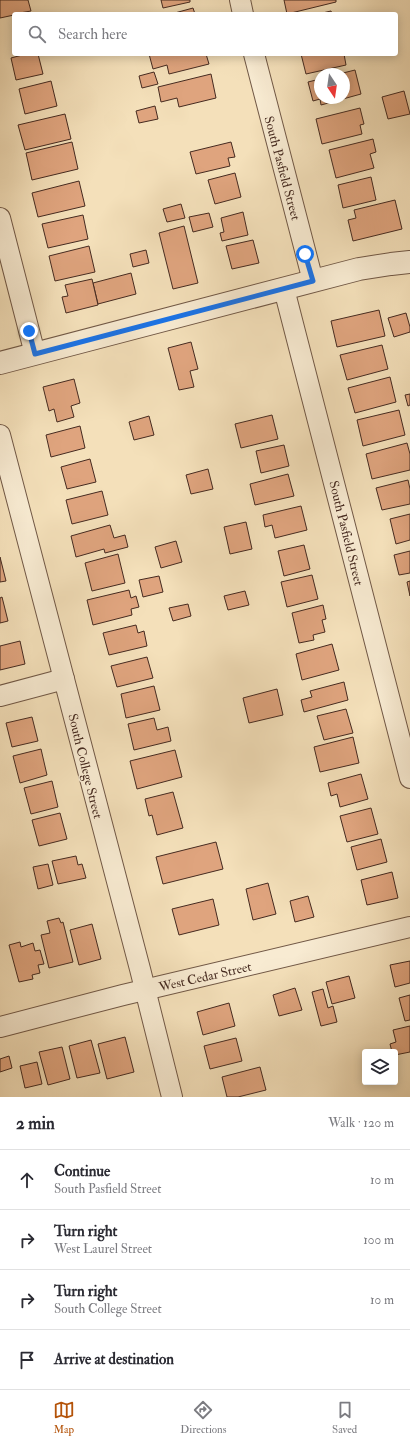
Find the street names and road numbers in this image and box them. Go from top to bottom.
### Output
street label: South Pasfield Street [260,114,304,222]
street label: South Pasfield Street [325,479,367,587]
street label: South College Street [64,712,106,820]
street label: West Cedar Street [156,959,253,996]

